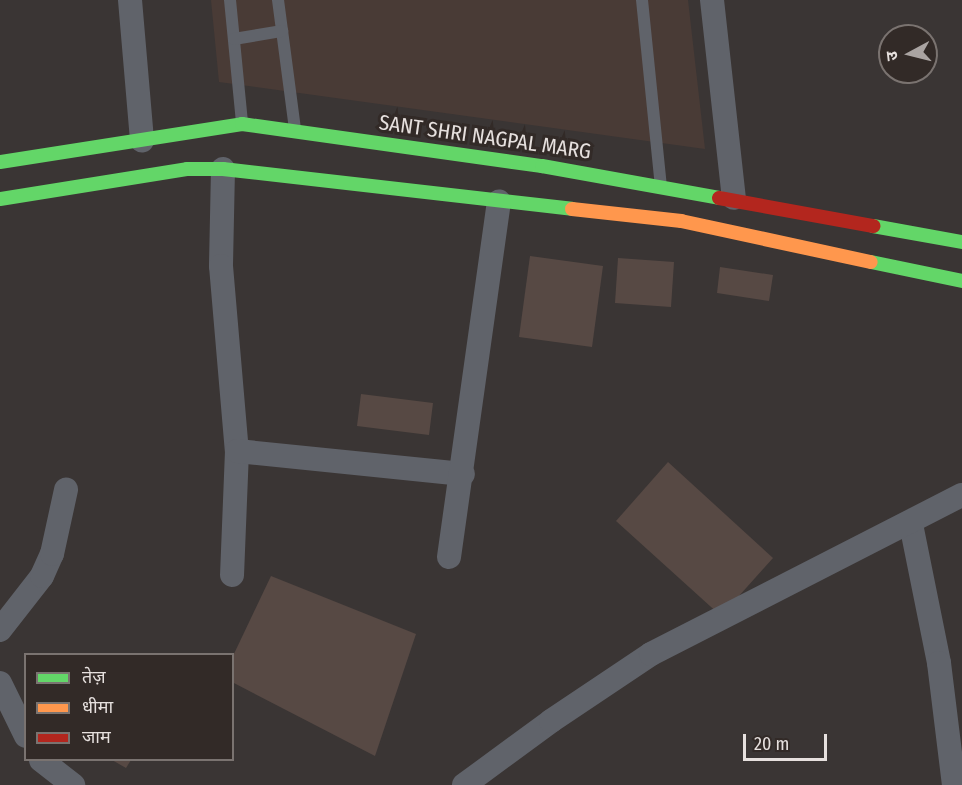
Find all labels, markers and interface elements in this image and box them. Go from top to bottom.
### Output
north arrow [878,24,938,84]
text: उ [882,50,902,62]
street label: SANT SHRI NAGPAL MARG [377,110,593,164]
legend [24,653,234,761]
text: तेज़ [82,666,106,688]
text: धीमा [82,696,113,718]
scale bar [746,722,830,760]
text: जाम [82,726,111,748]
text: 20 m [754,733,789,755]

